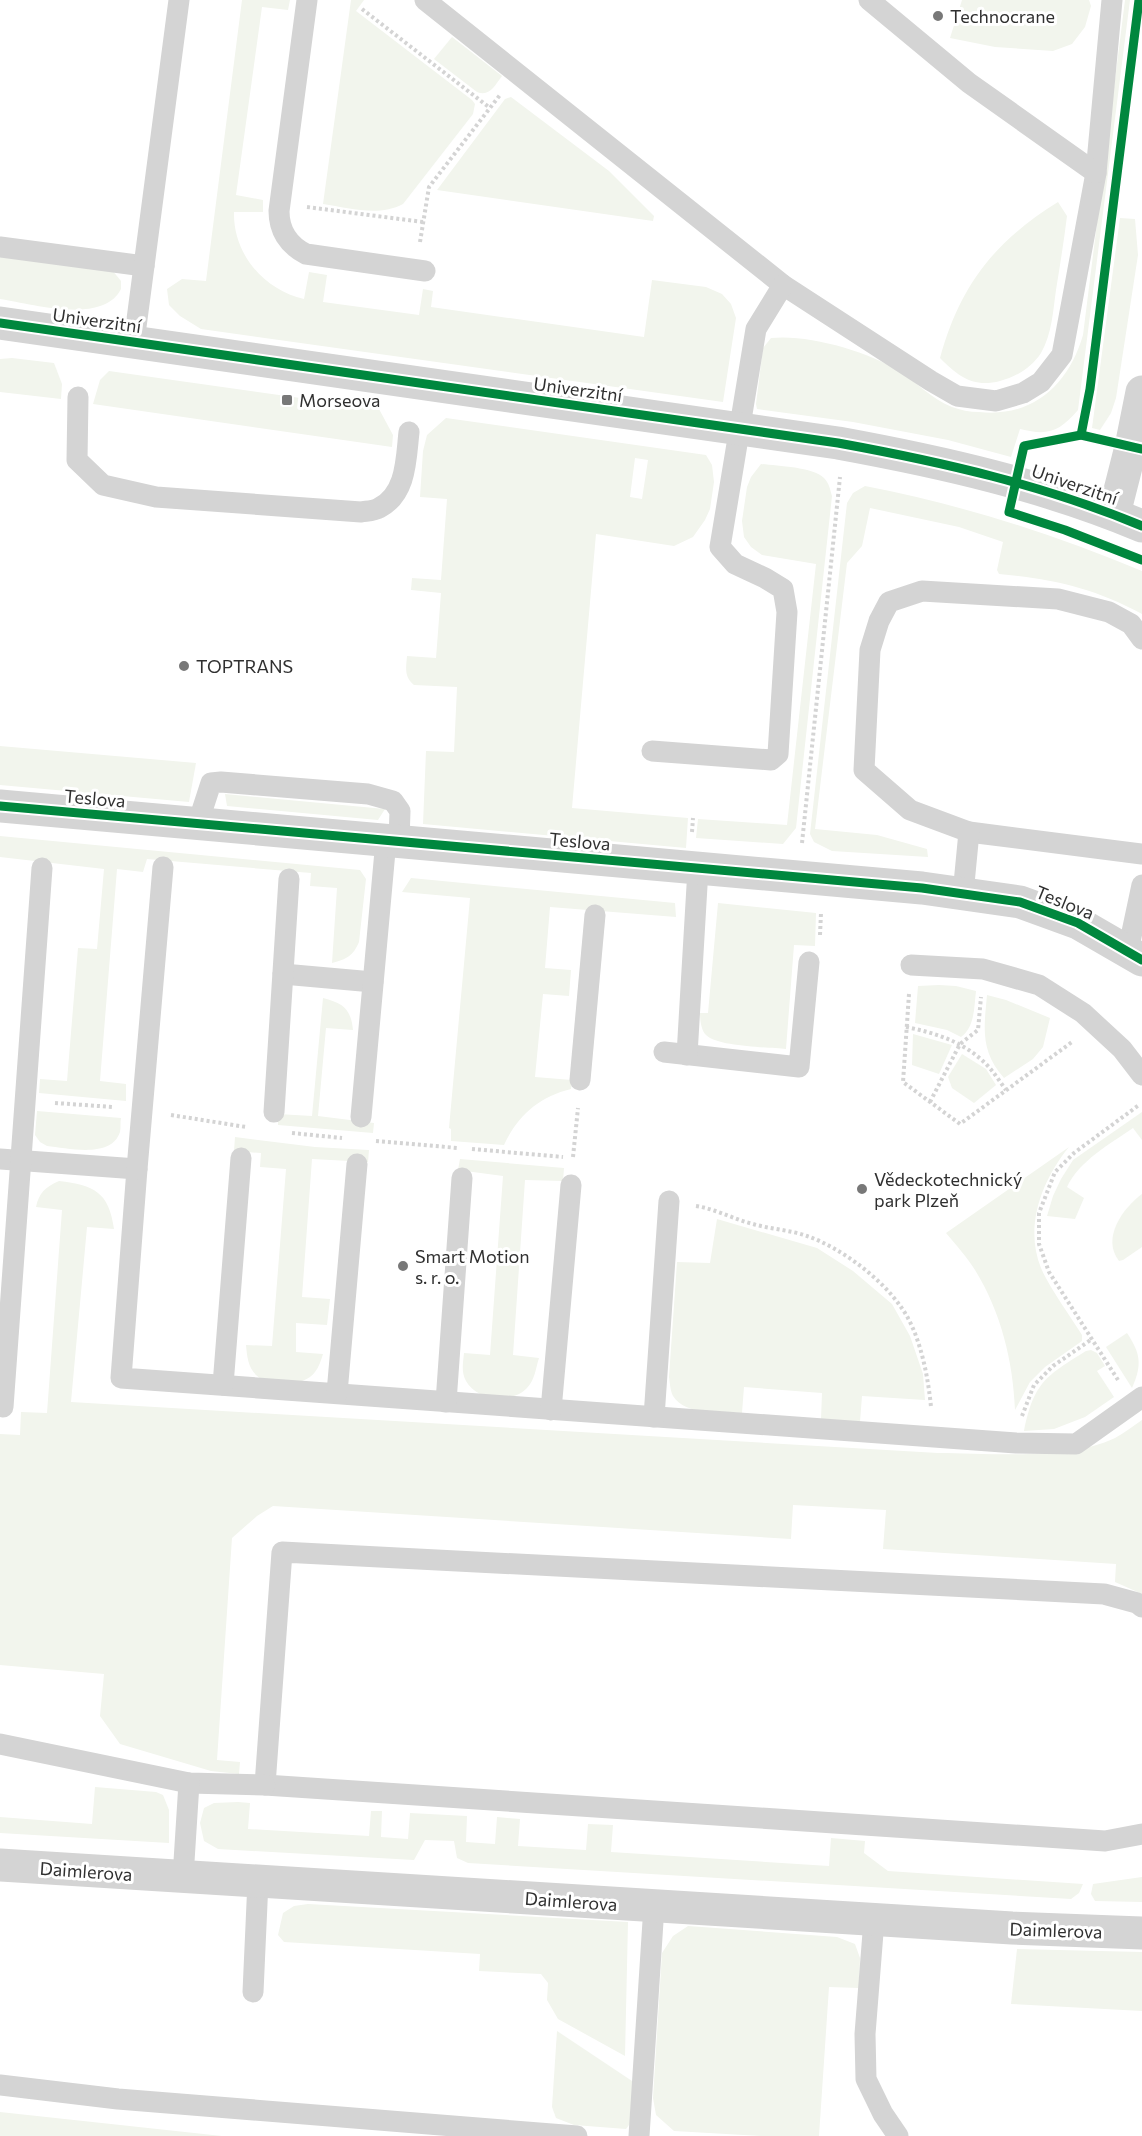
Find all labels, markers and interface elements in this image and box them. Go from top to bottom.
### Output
place label: Technocrane [950,5,1055,27]
marker: Technocrane [931,9,945,23]
street label: Univerzitní [51,303,144,337]
street label: Univerzitní [532,372,625,406]
place label: Morseova [299,389,380,411]
marker: Morseova [280,393,294,407]
street label: Univerzitní [1029,459,1122,509]
place label: TOPTRANS [196,655,293,677]
marker: TOPTRANS [177,659,191,673]
street label: Teslova [64,784,126,812]
street label: Teslova [549,827,611,855]
street label: Teslova [1032,880,1098,924]
place label: Vědeckotechnický park Plzeň [874,1168,1022,1211]
marker: Vědeckotechnický park Plzeň [855,1182,869,1196]
place label: Smart Motion s. r. o. [415,1245,530,1288]
marker: Smart Motion s. r. o. [396,1259,410,1273]
street label: Daimlerova [39,1857,133,1885]
street label: Daimlerova [524,1887,618,1915]
street label: Daimlerova [1009,1917,1103,1943]

